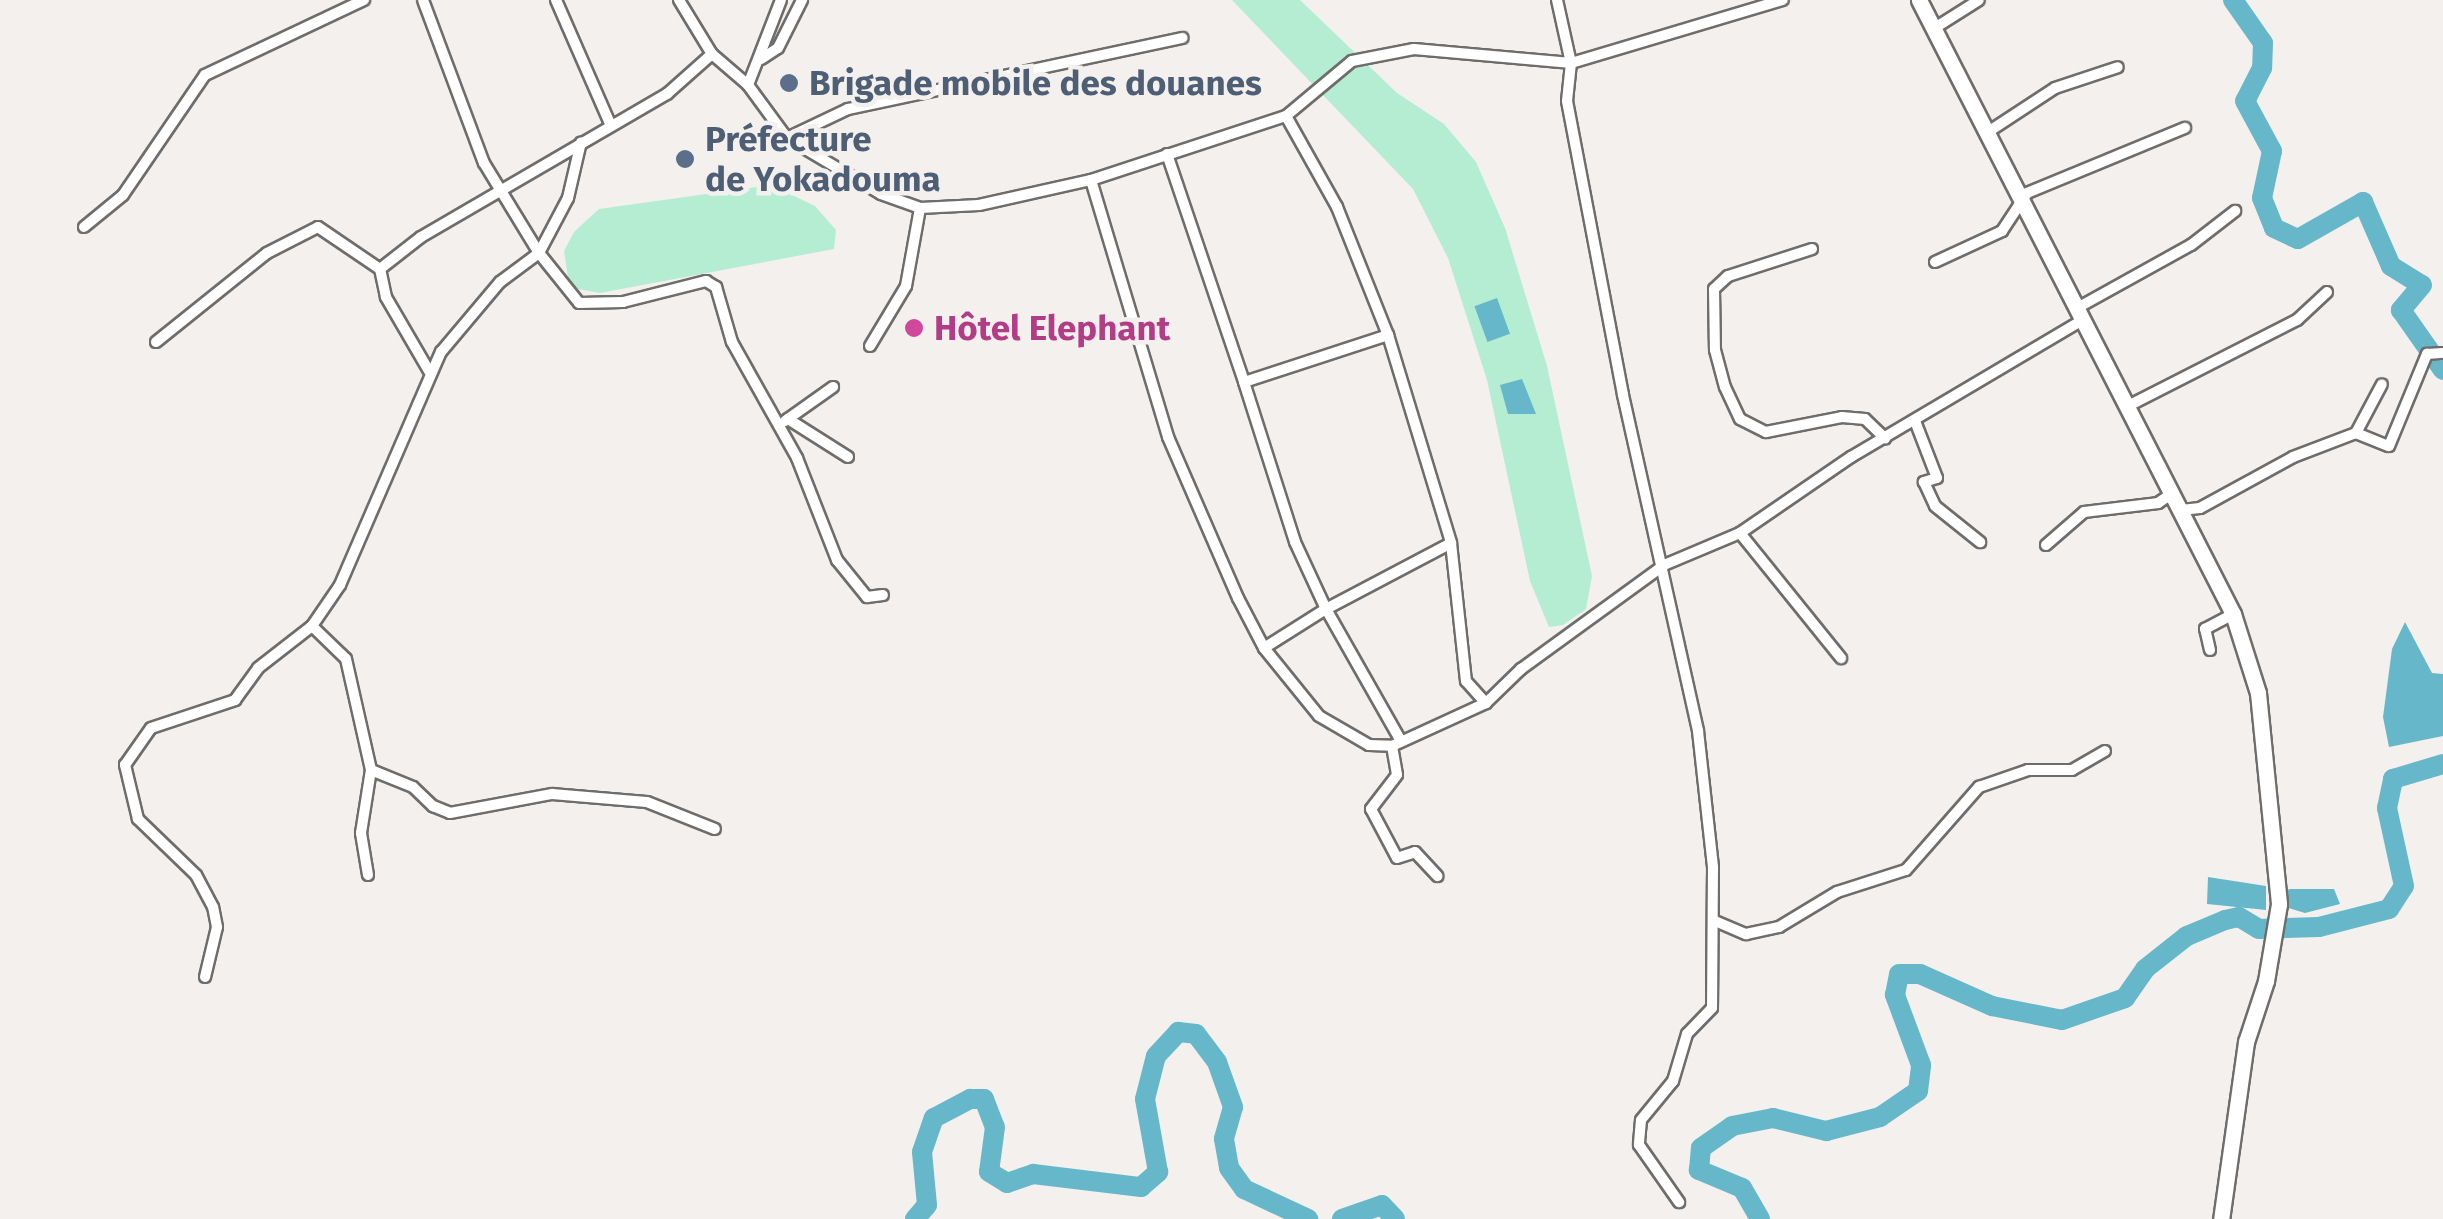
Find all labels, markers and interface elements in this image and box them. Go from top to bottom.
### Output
place label: Brigade mobile des douanes [809,62,1262,104]
marker: Brigade mobile des douanes [778,72,800,94]
place label: Préfecture de Yokadouma [705,118,941,200]
marker: Préfecture de Yokadouma [674,148,696,170]
place label: Hôtel Elephant [934,307,1170,349]
marker: Hôtel Elephant [903,317,925,339]

